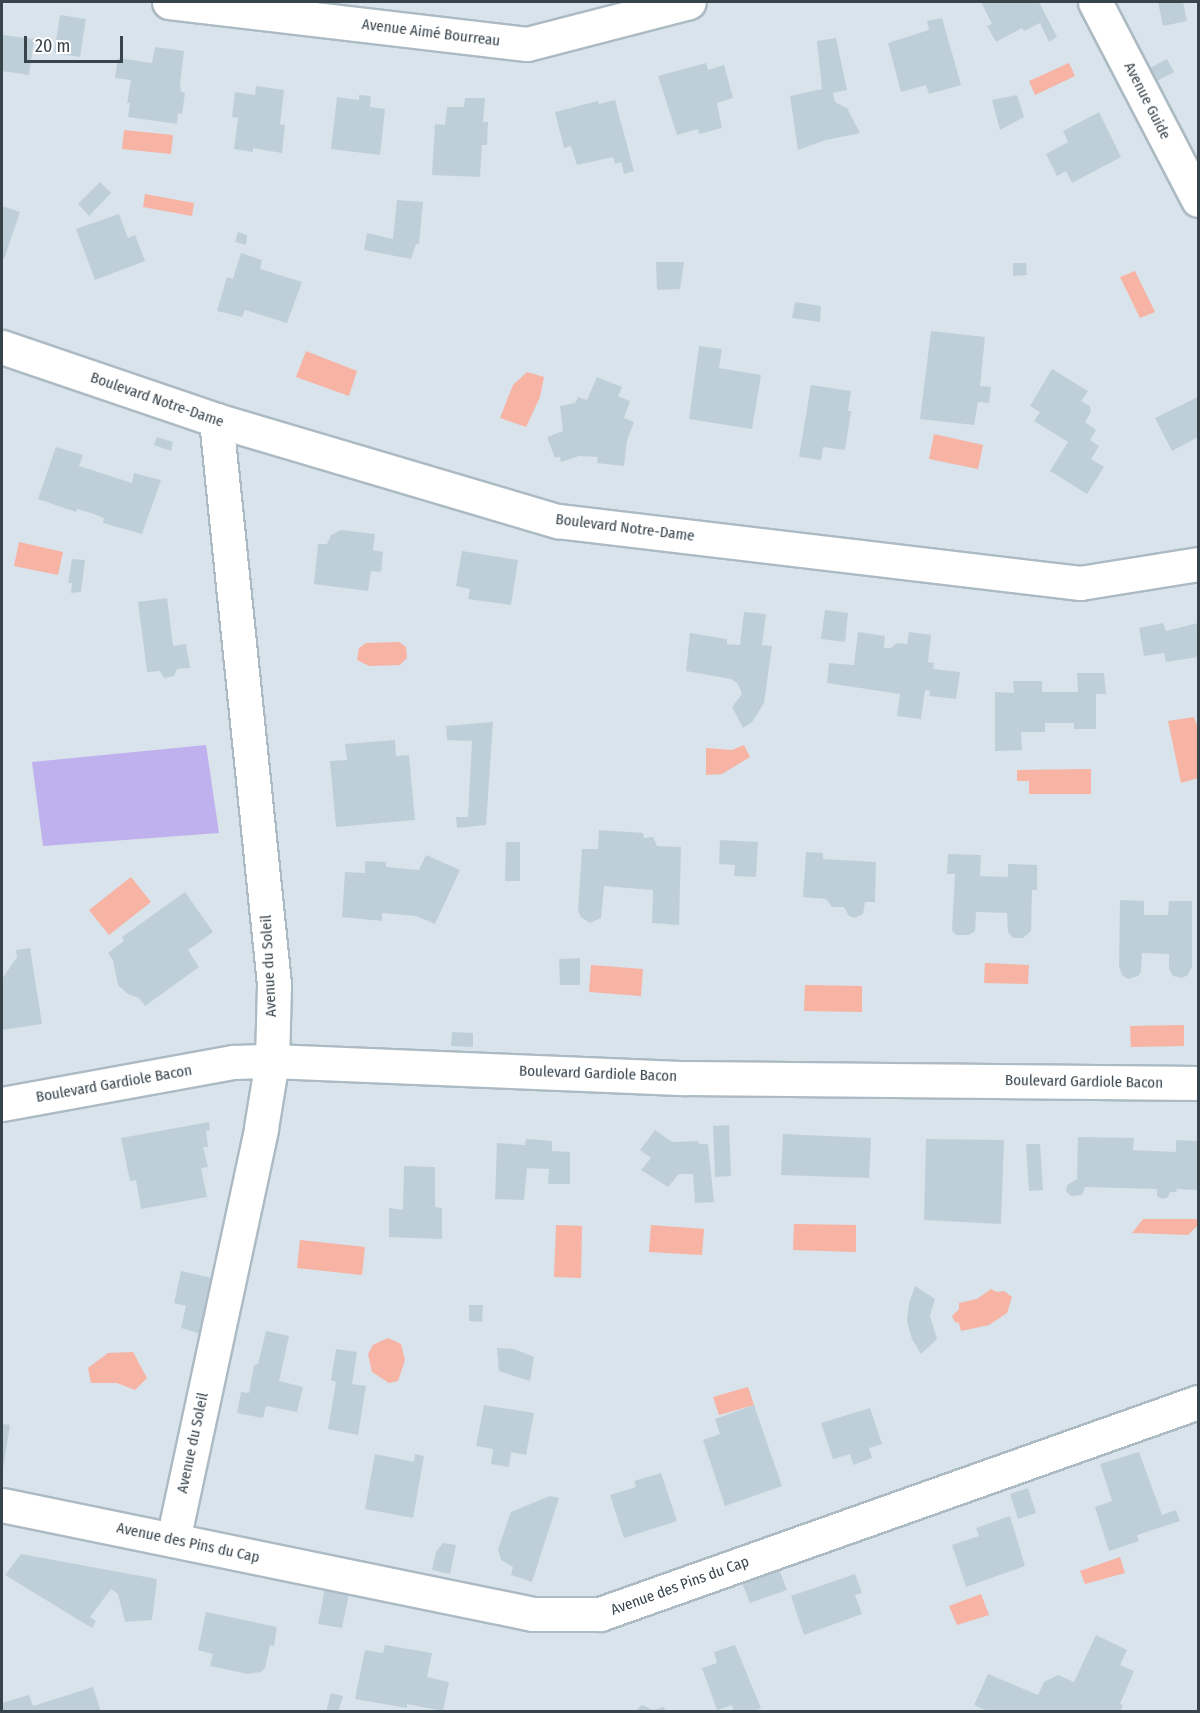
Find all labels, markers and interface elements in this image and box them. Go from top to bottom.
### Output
street label: Avenue Aimé Bourreau [361,16,501,50]
scale bar [27,24,126,62]
text: 20 m [35,35,70,57]
street label: Avenue Guide [1120,59,1174,143]
street label: Boulevard Notre-Dame [88,369,226,431]
street label: Boulevard Notre-Dame [554,511,696,545]
street label: Avenue du Soleil [257,914,281,1018]
street label: Boulevard Gardiole Bacon [35,1061,193,1107]
street label: Boulevard Gardiole Bacon [519,1062,677,1086]
street label: Boulevard Gardiole Bacon [1005,1072,1163,1092]
street label: Avenue du Soleil [174,1391,212,1495]
street label: Avenue des Pins du Cap [115,1519,261,1567]
street label: Avenue des Pins du Cap [608,1553,752,1619]

